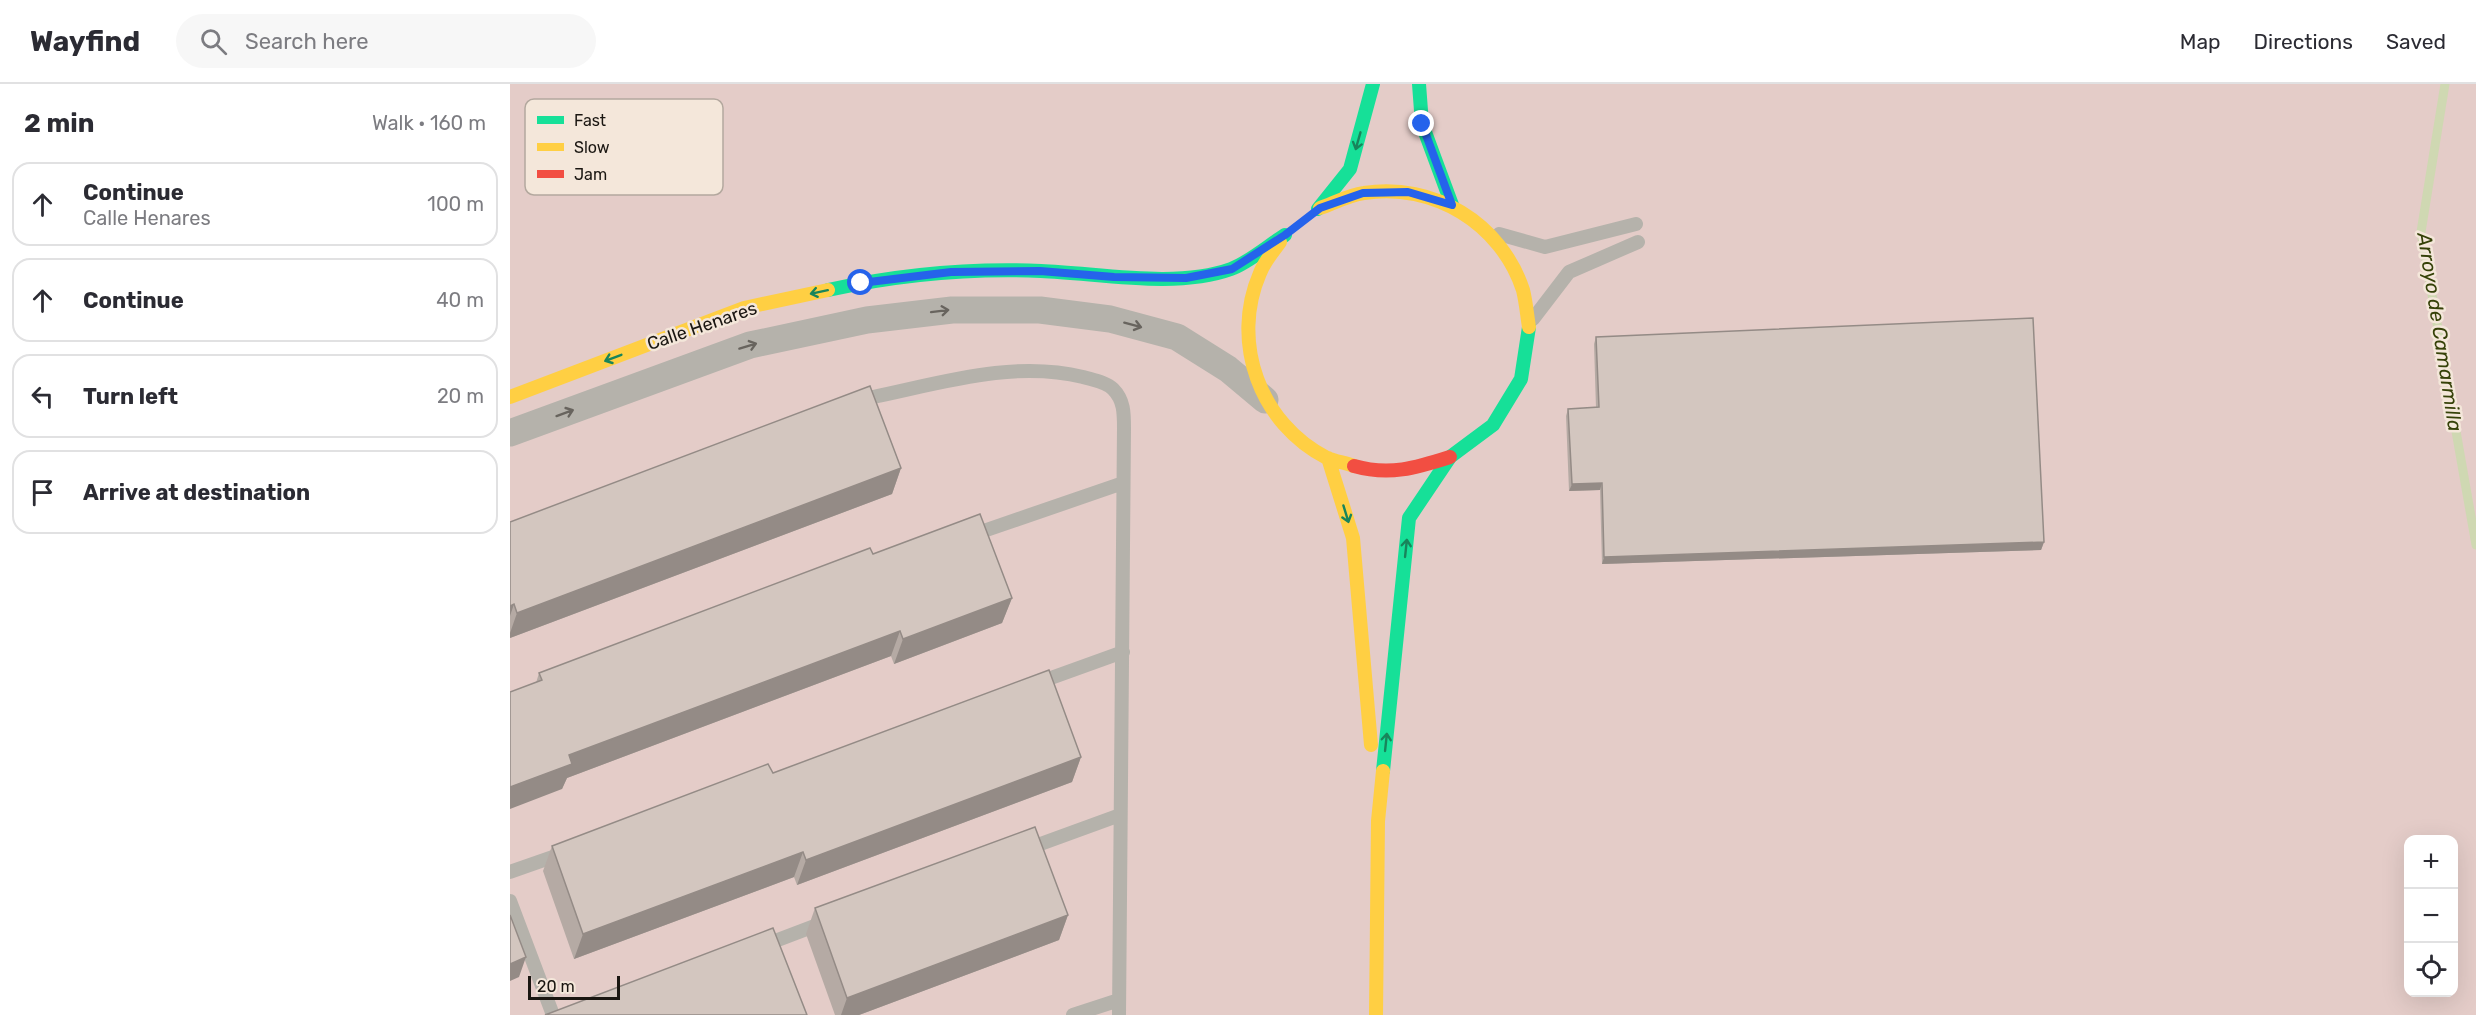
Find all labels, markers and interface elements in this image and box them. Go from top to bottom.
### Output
search box [176,14,596,68]
text: Wayfind [30,25,140,58]
icon: search [197,25,230,58]
text: Search here [245,28,369,55]
text: Map [2180,29,2221,54]
text: Directions [2254,29,2353,54]
text: Saved [2386,29,2446,54]
legend [525,99,723,195]
text: 2 min [24,108,94,139]
route end [1408,110,1434,136]
text: Walk · 160 m [372,111,486,135]
text: Fast [574,111,606,130]
one-way arrow [1352,131,1364,150]
text: Slow [574,138,610,157]
text: Jam [574,165,607,184]
text: Continue [83,179,184,206]
icon: ahead [26,188,59,221]
text: 100 m [427,192,484,216]
text: Calle Henares [83,206,211,230]
water label: Arroyo de Camarmilla [2412,230,2468,433]
route start [847,269,873,295]
icon: ahead [26,284,59,317]
text: Continue [83,287,184,314]
one-way arrow [810,287,829,298]
text: 40 m [436,288,484,312]
street label: Calle Henares [644,297,760,355]
one-way arrow [929,305,949,316]
one-way arrow [1123,320,1142,331]
one-way arrow [738,340,757,351]
one-way arrow [605,353,623,364]
icon: left [26,380,59,413]
text: Turn left [83,383,178,410]
text: 20 m [437,384,484,408]
one-way arrow [555,407,574,418]
icon: arrive [26,476,59,509]
text: Arrive at destination [83,479,310,506]
one-way arrow [1341,504,1352,523]
one-way arrow [1401,539,1412,559]
one-way arrow [1381,733,1392,753]
map controls [2404,835,2458,997]
button: + [2404,835,2458,889]
button: − [2404,889,2458,943]
button: locate [2404,943,2458,997]
scale bar [528,973,620,1000]
text: 20 m [537,977,575,996]

